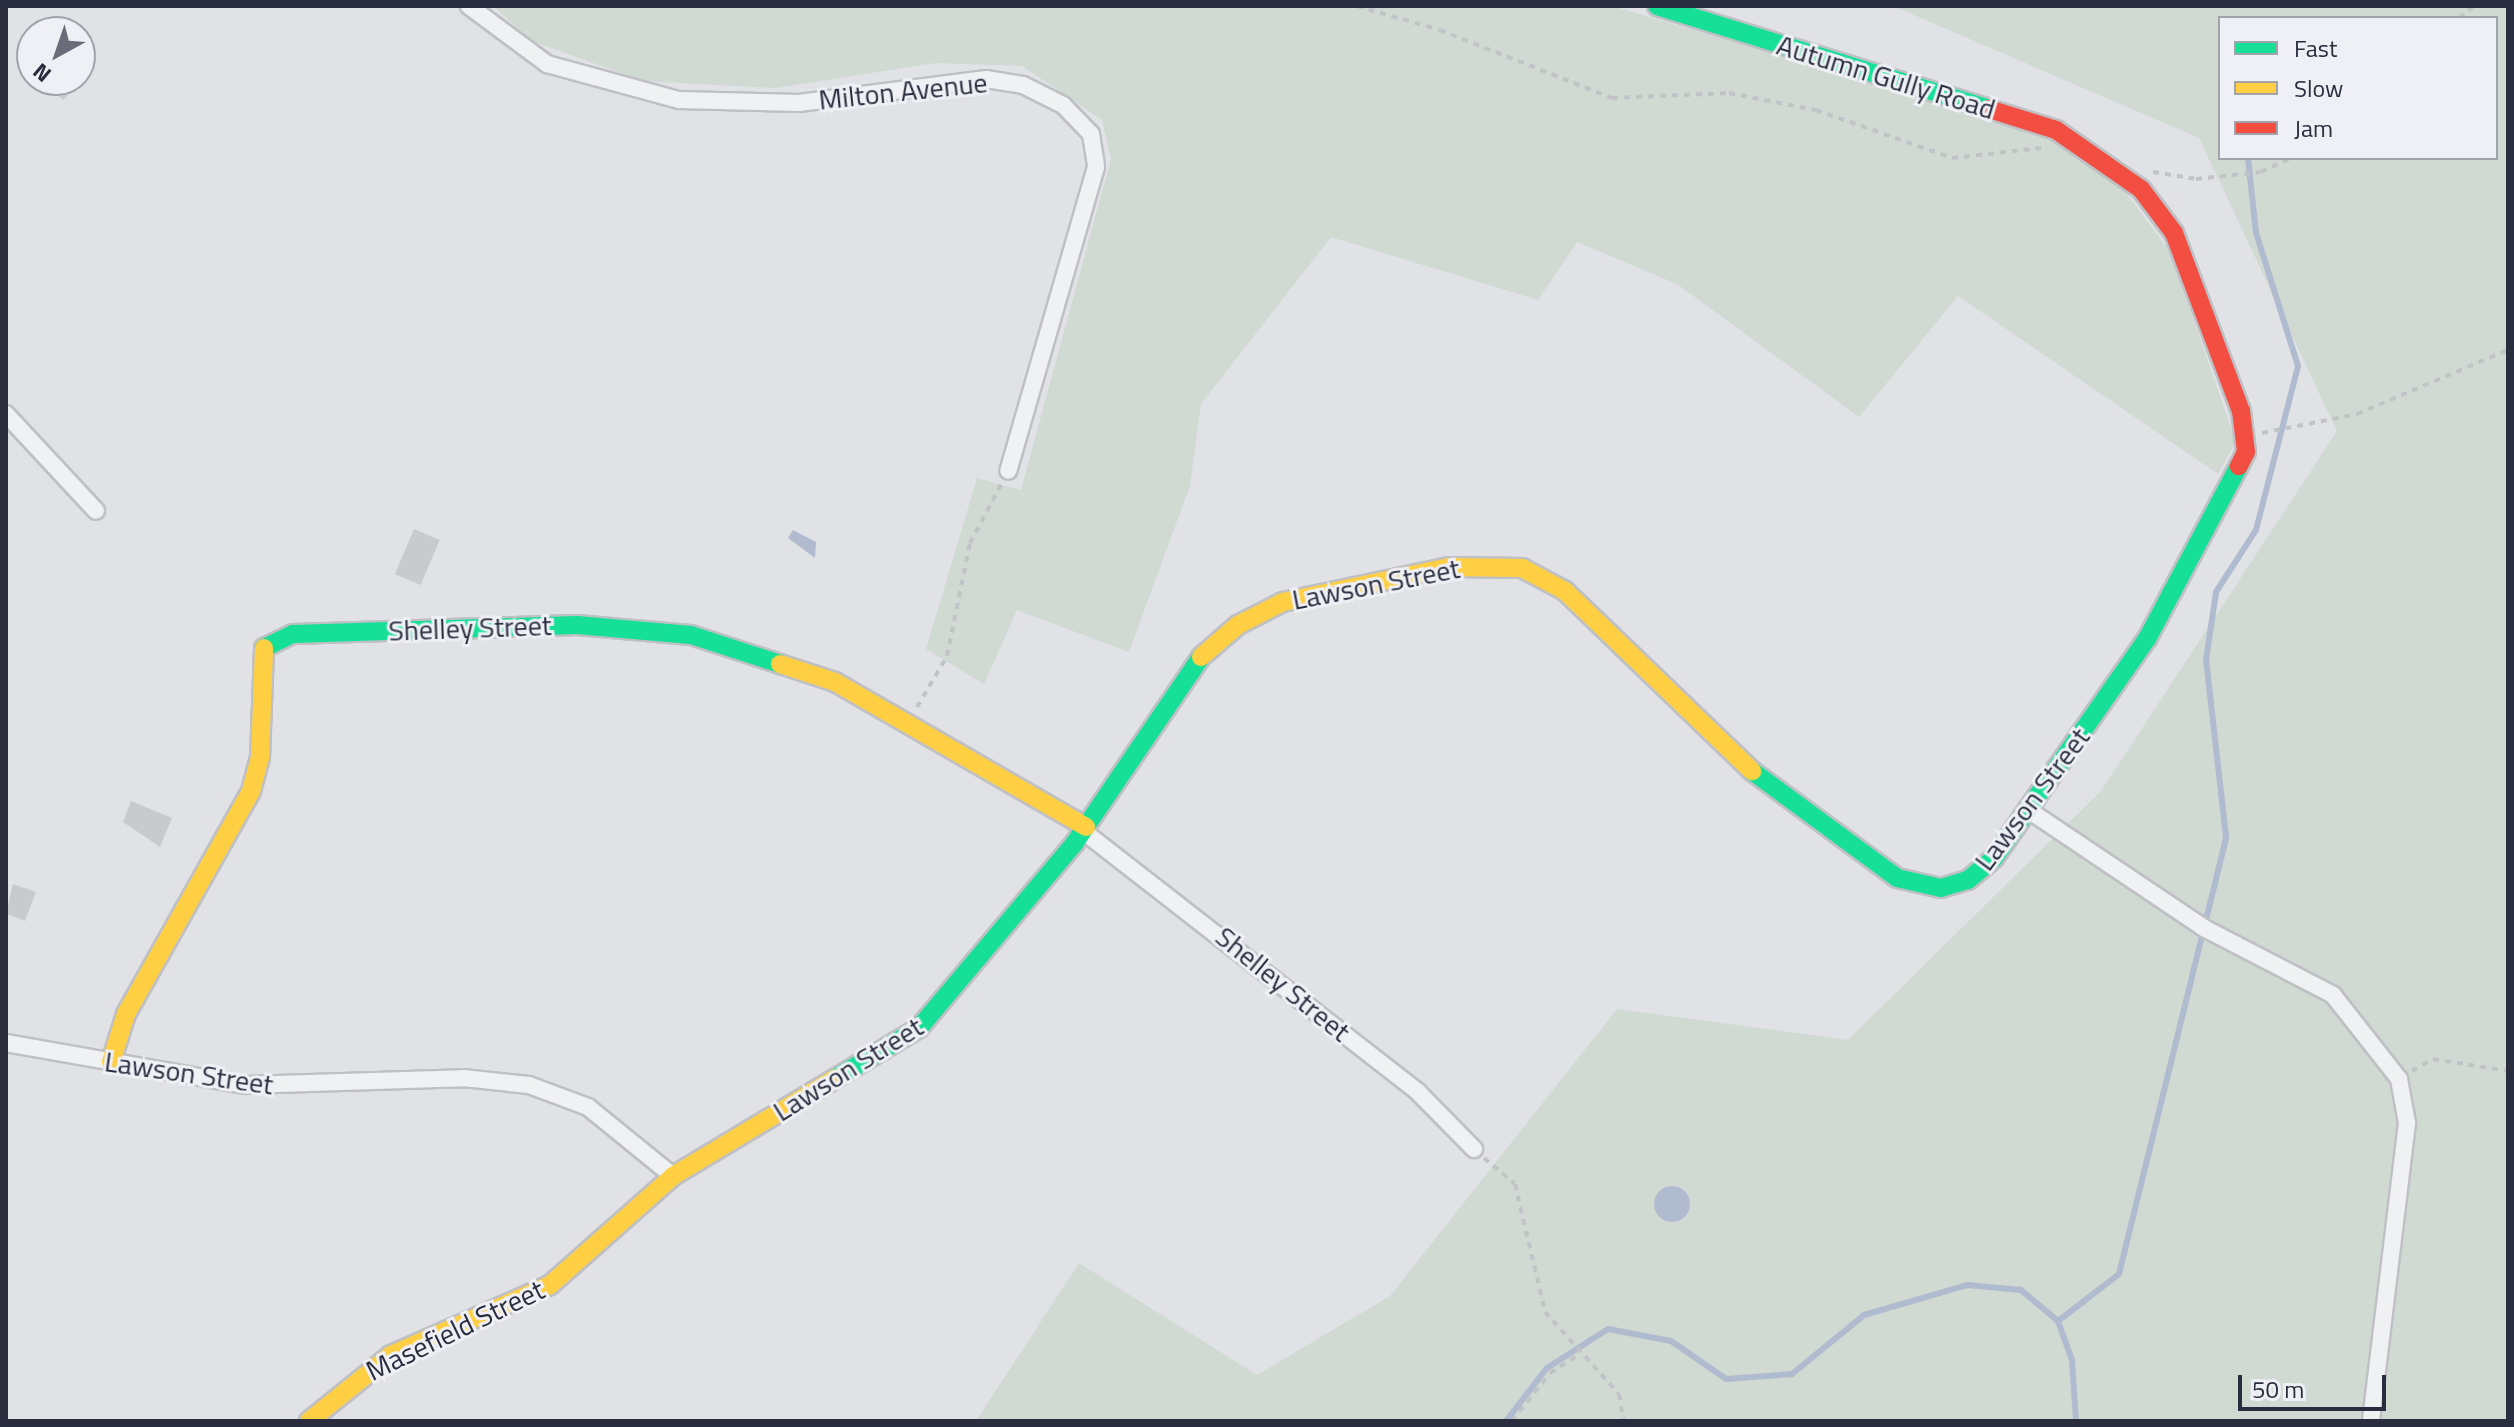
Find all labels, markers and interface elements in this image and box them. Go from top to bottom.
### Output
north arrow [16,16,96,96]
legend [2218,16,2498,160]
street label: Autumn Gully Road [1773,28,1999,126]
text: Fast [2294,30,2337,66]
text: N [25,55,59,91]
street label: Milton Avenue [817,65,989,117]
text: Slow [2294,70,2343,106]
text: Jam [2294,110,2333,146]
street label: Lawson Street [1289,551,1463,617]
street label: Shelley Street [388,608,552,648]
street label: Lawson Street [1967,721,2097,877]
street label: Shelley Street [1209,920,1357,1048]
street label: Lawson Street [767,1010,929,1128]
street label: Lawson Street [103,1045,275,1101]
street label: Masefield Street [361,1272,549,1388]
scale bar [2242,1359,2390,1409]
text: 50 m [2252,1371,2304,1407]

